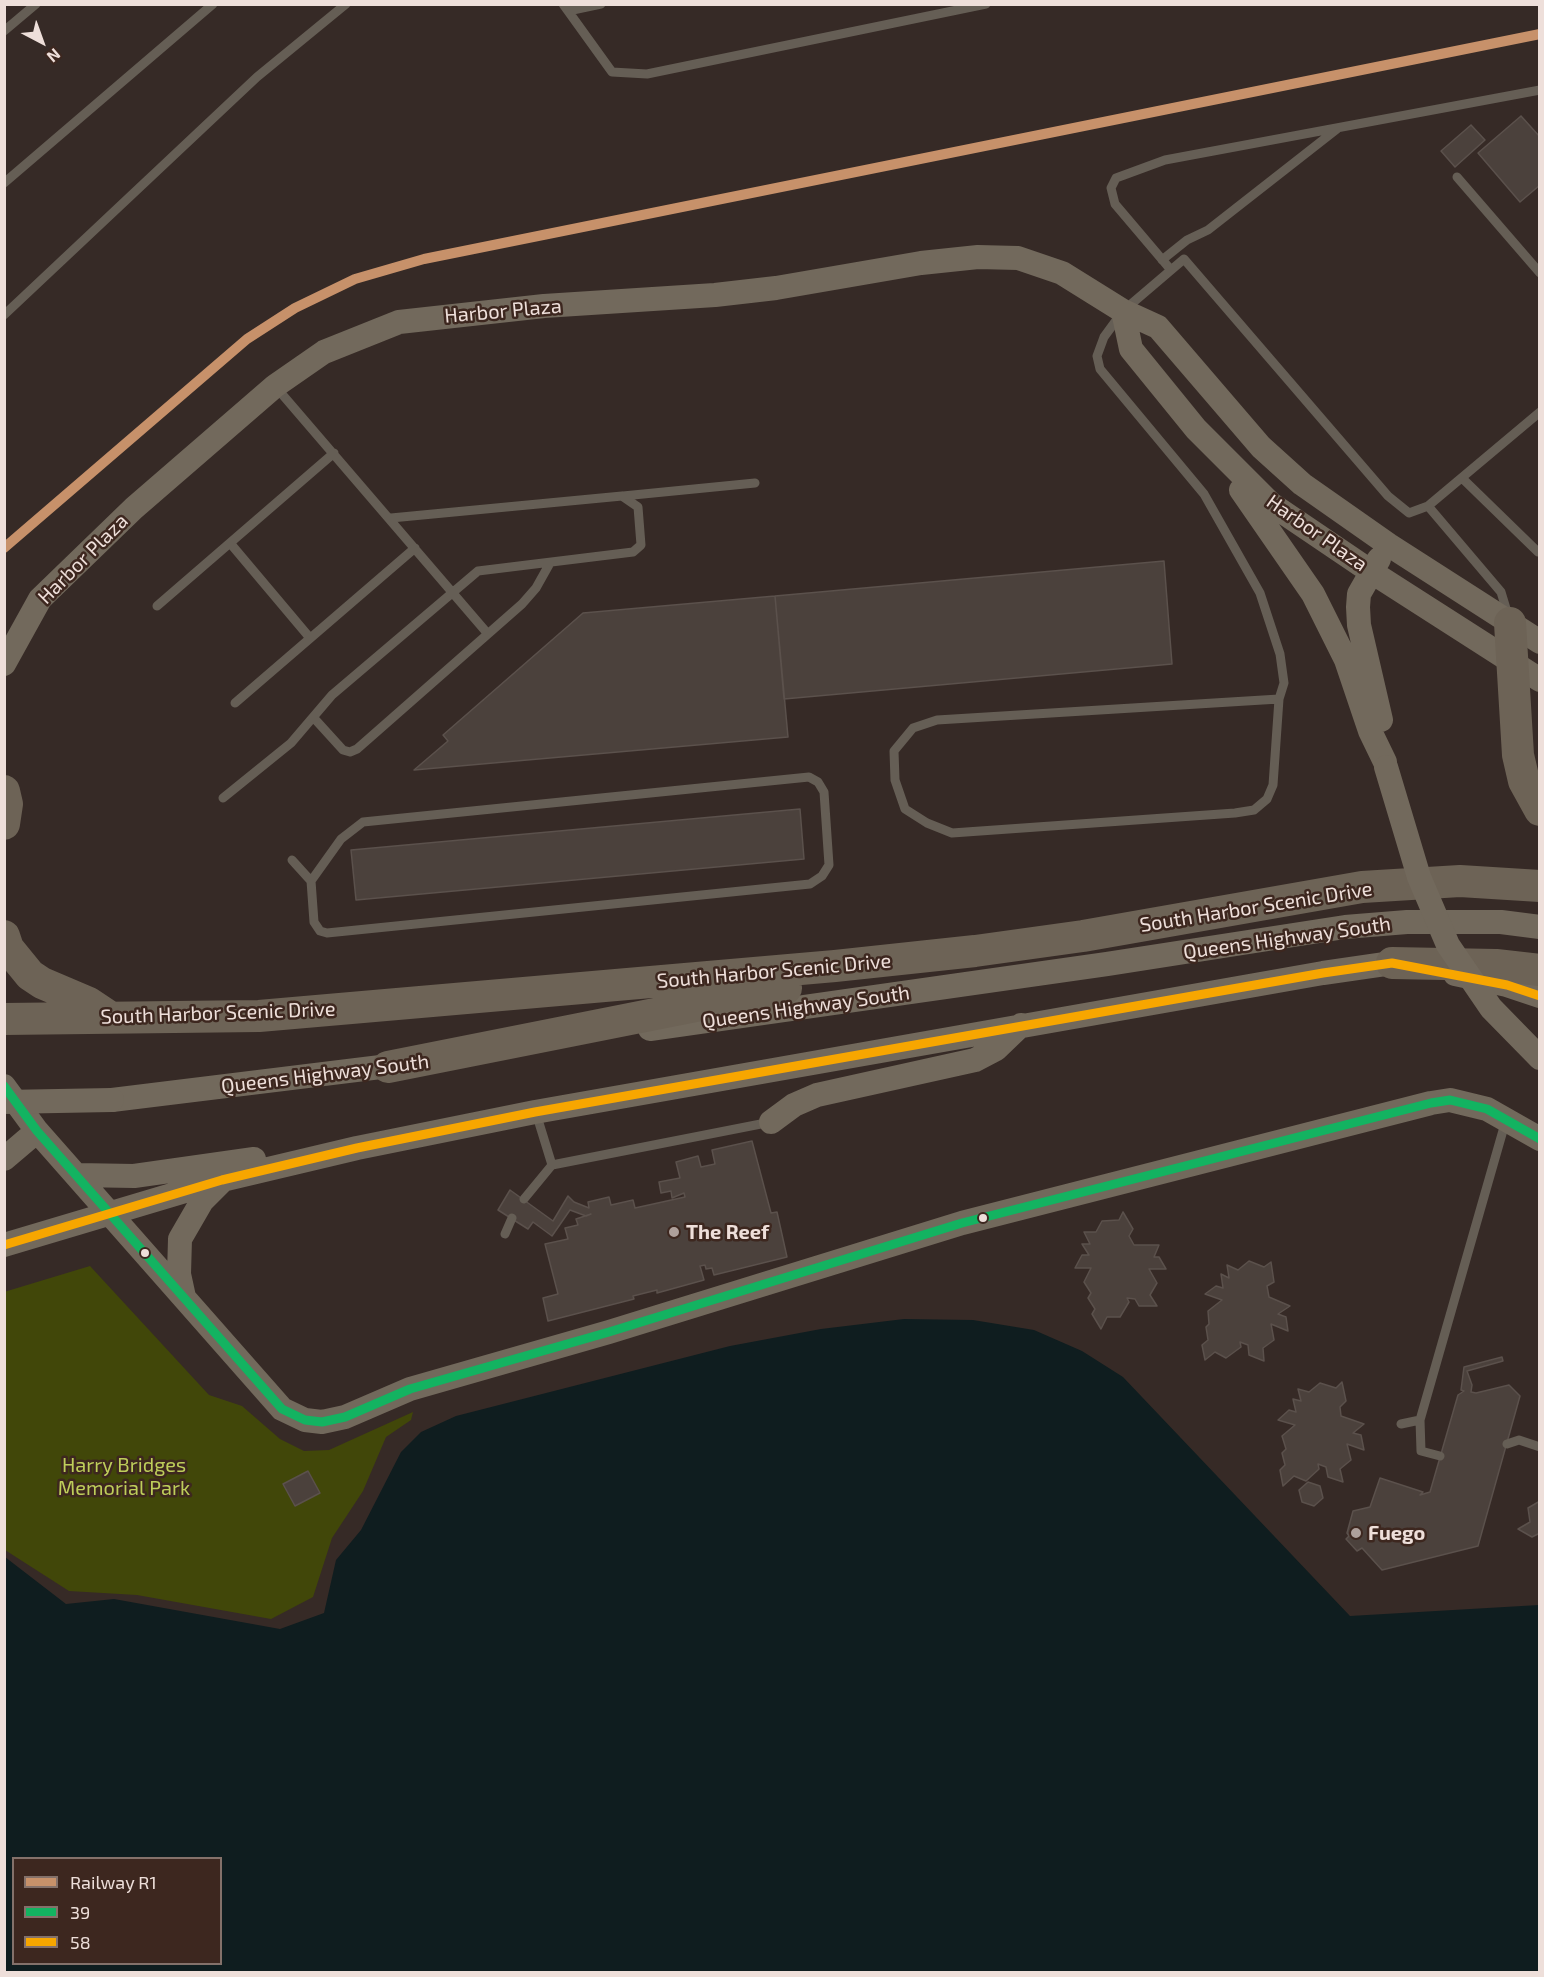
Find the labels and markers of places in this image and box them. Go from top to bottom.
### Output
unlabelled marker [977,1212,989,1224]
place label: The Reef [686,1220,769,1244]
marker: The Reef [667,1225,681,1239]
unlabelled marker [139,1247,151,1259]
place label: Fuego [1368,1521,1425,1545]
marker: Fuego [1349,1526,1363,1540]

